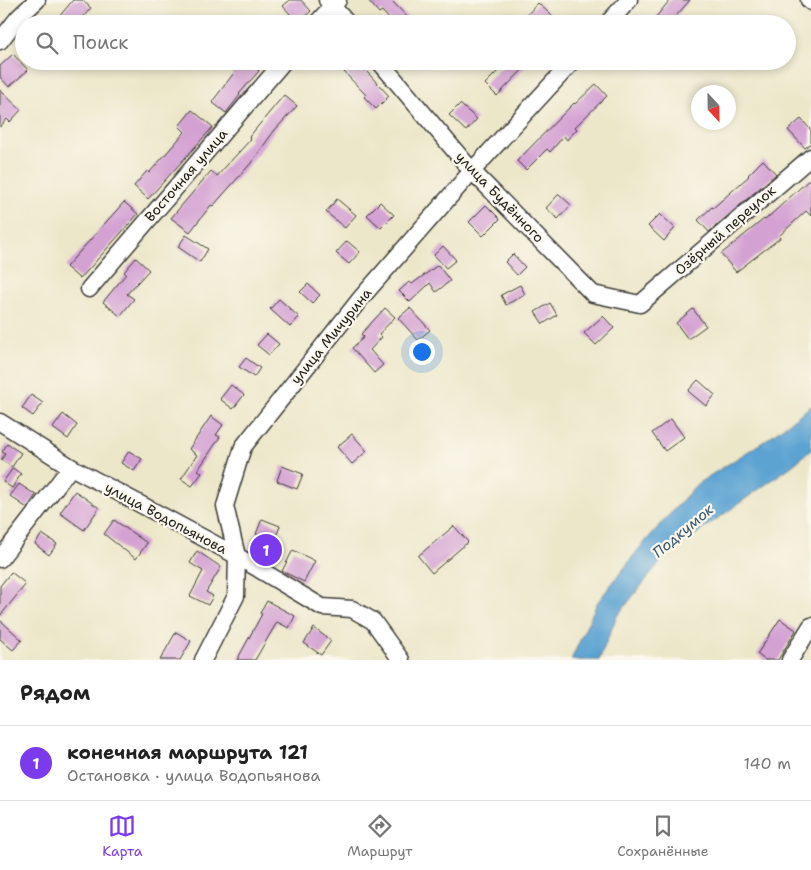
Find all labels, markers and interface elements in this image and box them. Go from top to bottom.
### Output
search box [15,15,796,70]
icon: search [33,29,61,57]
text: Поиск [73,30,128,55]
north arrow [691,85,736,130]
street label: Восточная улица [141,125,232,225]
street label: улица Будённого [452,148,548,246]
street label: Озёрный переулок [671,181,780,279]
street label: улица Мичурина [287,284,376,388]
your location [409,339,435,365]
street label: улица Водопьянова [102,478,230,558]
water label: Подкумок [648,499,718,562]
pin: 1 [250,531,282,569]
text: Рядом [20,679,90,707]
text: конечная маршрута 121 [67,740,308,765]
text: 1 [32,753,40,774]
text: 140 m [744,753,791,774]
text: Остановка · улица Водопьянова [67,765,320,786]
tab: Карта [102,812,142,860]
tab: Маршрут [347,812,412,860]
tab: Сохранённые [617,812,709,860]

